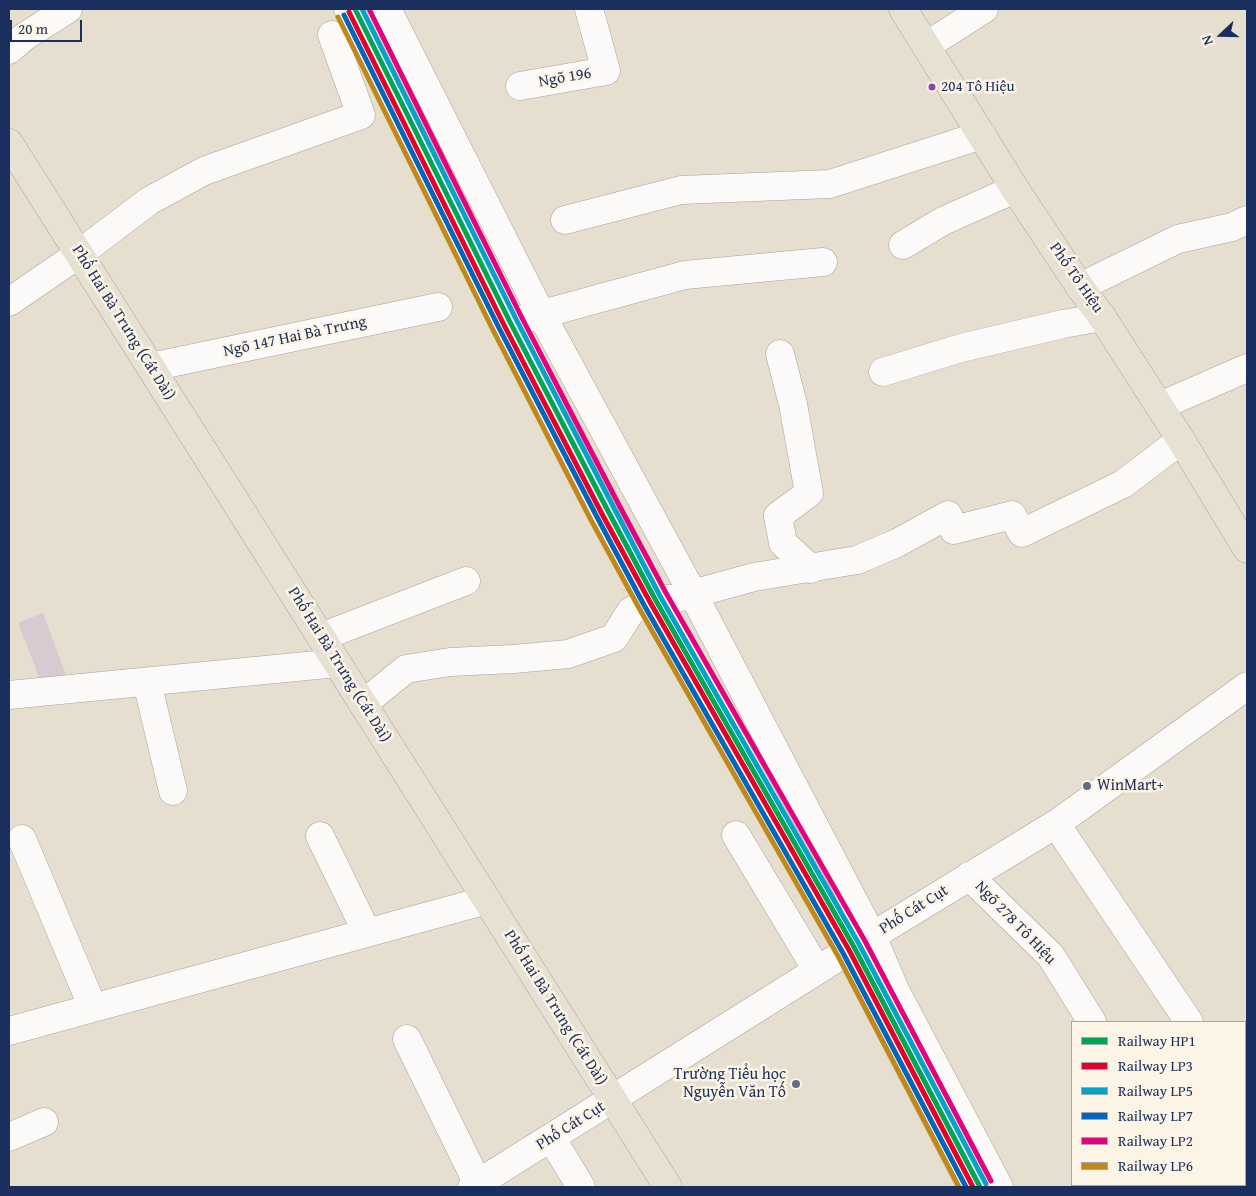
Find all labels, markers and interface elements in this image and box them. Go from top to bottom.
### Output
scale bar [12,10,85,42]
north arrow [1196,10,1246,60]
text: 20 m [18,18,48,39]
text: N [1196,32,1218,48]
street label: Ngõ 196 [537,64,593,92]
place label: 204 Tô Hiệu [941,78,1015,96]
marker: 204 Tô Hiệu [927,82,937,92]
street label: Phố Tô Hiệu [1045,239,1107,317]
street label: Phố Hai Bà Trưng (Cát Dài) [67,242,179,404]
street label: Ngõ 147 Hai Bà Trưng [222,312,368,362]
street label: Phố Hai Bà Trưng (Cát Dài) [283,584,395,746]
place label: WinMart+ [1097,776,1164,796]
marker: WinMart+ [1081,780,1093,792]
street label: Ngõ 278 Tô Hiệu [970,877,1060,969]
street label: Phố Cát Cụt [876,881,952,939]
street label: Phố Hai Bà Trưng (Cát Dài) [499,927,611,1089]
legend [1071,1021,1246,1186]
text: Railway HP1 [1118,1030,1196,1051]
text: Railway LP3 [1118,1055,1193,1076]
place label: Trường Tiểu học Nguyễn Văn Tố [674,1065,786,1103]
marker: Trường Tiểu học Nguyễn Văn Tố [790,1078,802,1090]
text: Railway LP5 [1118,1080,1193,1101]
street label: Phố Cát Cụt [533,1097,609,1155]
text: Railway LP7 [1118,1105,1193,1126]
text: Railway LP2 [1118,1130,1193,1151]
text: Railway LP6 [1118,1155,1193,1176]

